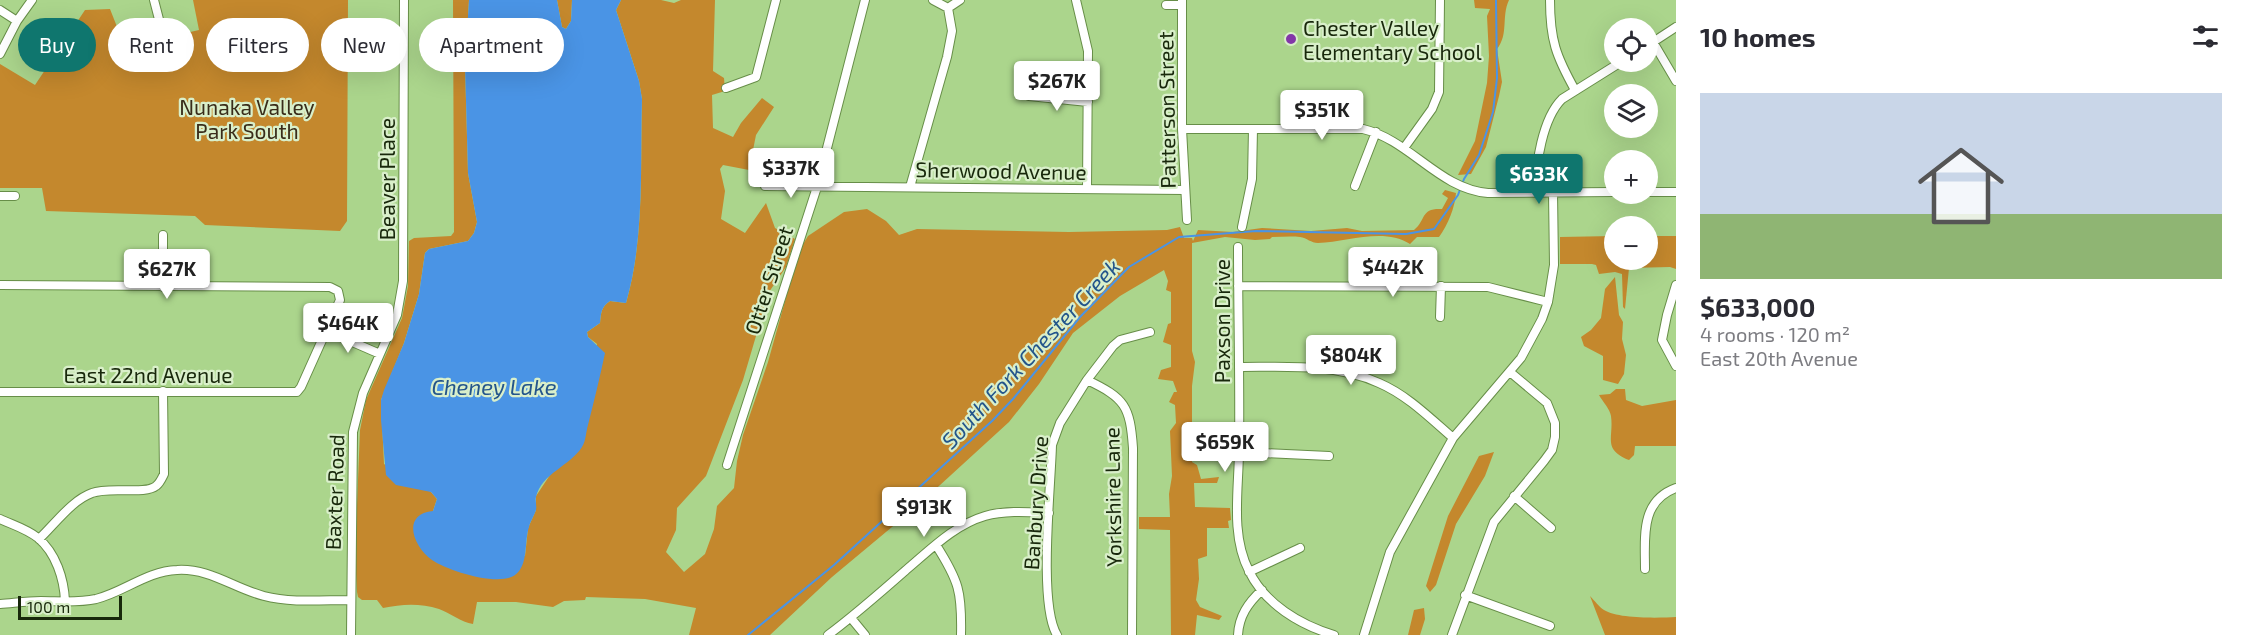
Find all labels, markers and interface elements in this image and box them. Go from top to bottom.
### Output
place label: Chester Valley Elementary School [1303,15,1483,64]
chip: Buy [18,18,96,72]
chip: Rent [108,18,194,72]
chip: Filters [206,18,309,72]
chip: New [321,18,407,72]
chip: Apartment [419,18,564,72]
map controls [1604,18,1658,270]
button: locate [1604,18,1658,72]
icon: filters [2189,20,2222,53]
text: 10 homes [1700,21,1816,52]
street label: Patterson Street [1152,31,1180,189]
marker: Chester Valley Elementary School [1284,32,1298,46]
pin: $267K [1015,61,1099,112]
text: $267K [1028,68,1086,92]
button: layers [1604,84,1658,138]
pin: $351K [1280,90,1364,141]
park label: Nunaka Valley Park South [179,94,315,143]
text: $351K [1294,97,1350,121]
street label: Beaver Place [374,118,399,240]
icon: home [1907,132,2015,240]
pin: $337K [749,148,833,199]
button: + [1604,150,1658,204]
pin: $633K [1497,154,1581,205]
text: $337K [762,155,820,179]
street label: Sherwood Avenue [915,156,1087,184]
text: $633K [1510,161,1568,185]
button: − [1604,216,1658,270]
street label: Otter Street [739,223,797,337]
pin: $442K [1351,247,1435,298]
pin: $627K [125,249,209,300]
water label: South Fork Chester Creek [935,253,1125,453]
text: $442K [1362,254,1424,278]
text: $627K [138,256,196,280]
street label: Paxson Drive [1209,259,1234,383]
text: $633,000 [1700,291,1815,322]
pin: $464K [306,303,390,354]
text: $464K [317,310,379,334]
text: 4 rooms · 120 m² [1700,322,1850,346]
pin: $804K [1309,335,1393,386]
text: $804K [1320,342,1382,366]
text: East 20th Avenue [1700,346,1858,370]
street label: East 22nd Avenue [63,362,233,387]
water label: Cheney Lake [431,373,557,400]
pin: $659K [1183,422,1267,473]
street label: Yorkshire Lane [1098,427,1126,567]
text: $659K [1196,429,1254,453]
street label: Baxter Road [319,434,349,550]
street label: Banbury Drive [1018,435,1052,571]
pin: $913K [882,487,966,538]
text: $913K [896,494,952,518]
scale bar [18,593,122,620]
text: 100 m [27,597,70,616]

